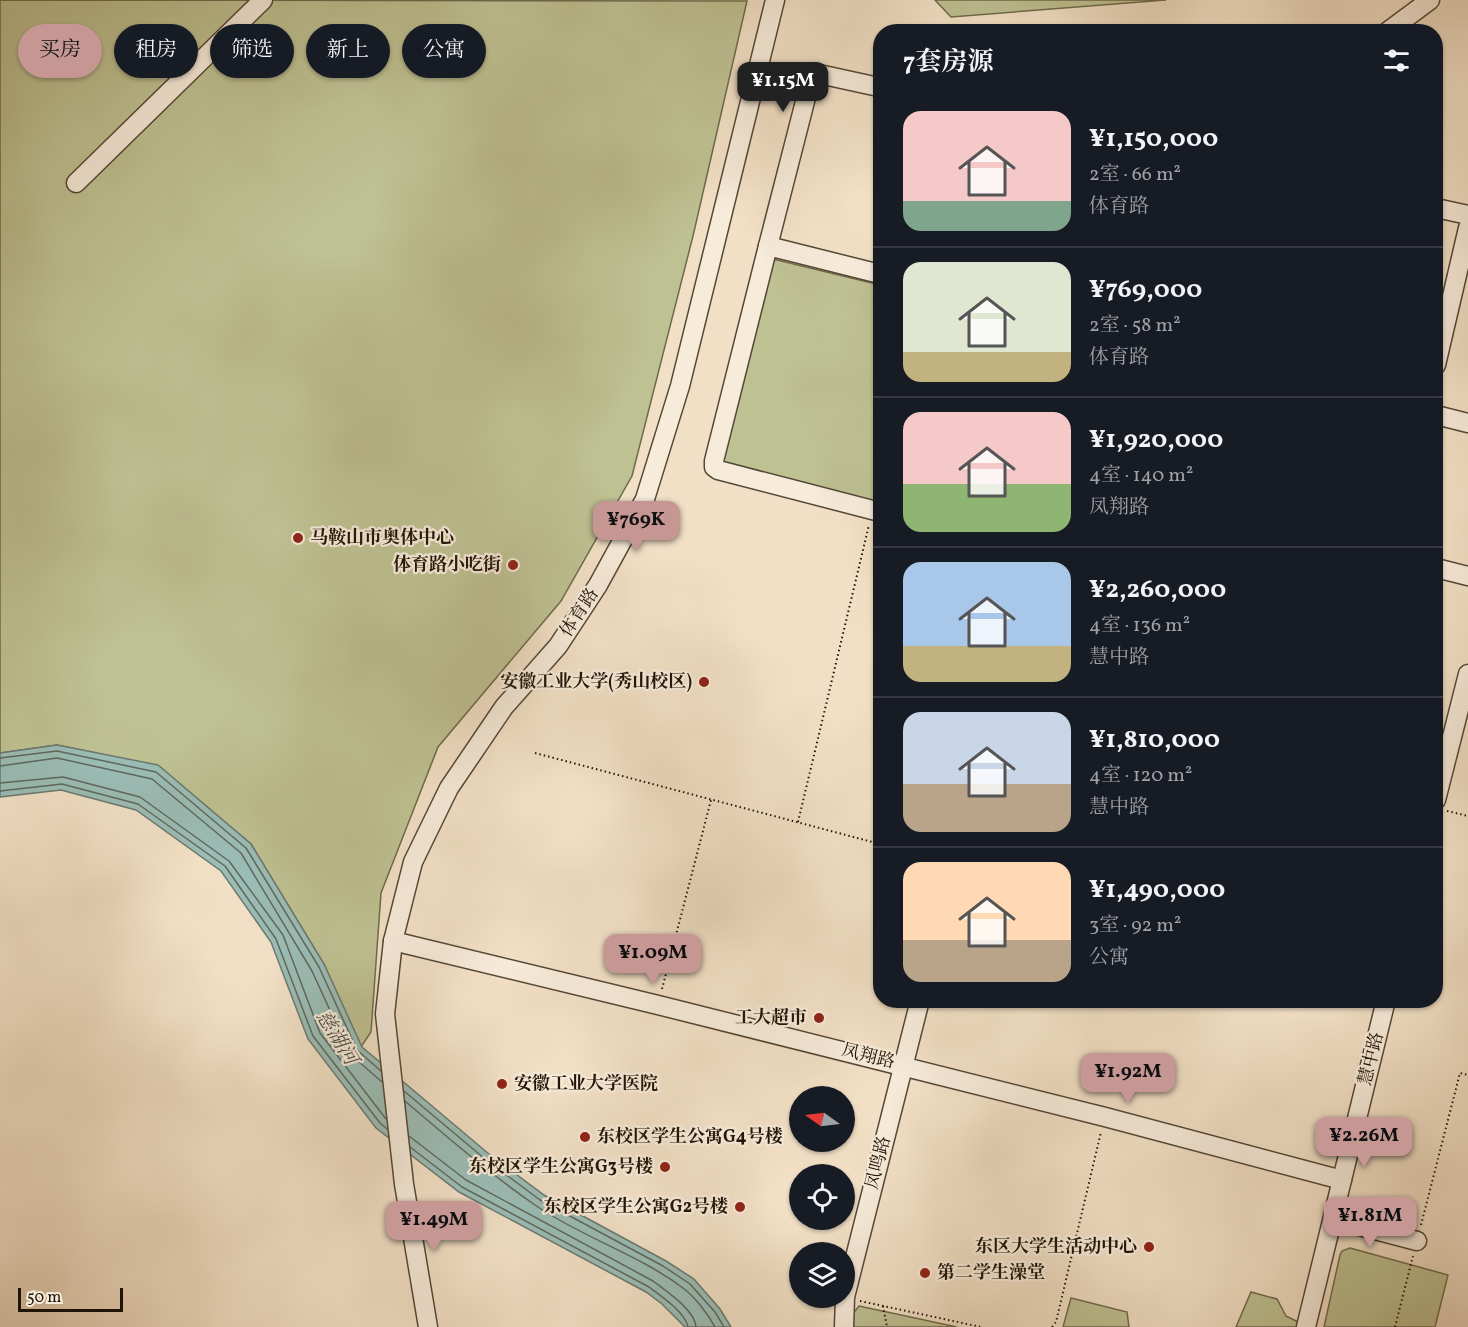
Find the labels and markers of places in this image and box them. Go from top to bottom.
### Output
pin: ¥1.15M [734,62,832,113]
pin: ¥769K [594,501,678,552]
place label: 马鞍山市奥体中心 [310,526,454,551]
marker: 马鞍山市奥体中心 [291,531,305,545]
place label: 体育路小吃街 [393,553,501,578]
marker: 体育路小吃街 [506,558,520,572]
place label: 安徽工业大学(秀山校区) [500,670,692,695]
marker: 安徽工业大学(秀山校区) [697,675,711,689]
pin: ¥1.09M [604,934,702,985]
place label: 工大超市 [735,1006,807,1031]
marker: 工大超市 [812,1011,826,1025]
pin: ¥1.92M [1079,1053,1177,1104]
place label: 安徽工业大学医院 [514,1072,658,1097]
marker: 安徽工业大学医院 [495,1077,509,1091]
pin: ¥2.26M [1315,1117,1413,1168]
place label: 东校区学生公寓G4号楼 [597,1125,783,1150]
marker: 东校区学生公寓G4号楼 [578,1130,592,1144]
place label: 东校区学生公寓G3号楼 [469,1155,653,1180]
marker: 东校区学生公寓G3号楼 [658,1160,672,1174]
place label: 东校区学生公寓G2号楼 [544,1195,728,1220]
pin: ¥1.81M [1321,1197,1419,1248]
marker: 东校区学生公寓G2号楼 [733,1200,747,1214]
pin: ¥1.49M [385,1201,483,1252]
place label: 东区大学生活动中心 [975,1235,1137,1260]
marker: 东区大学生活动中心 [1142,1240,1156,1254]
place label: 第二学生澡堂 [937,1261,1045,1286]
marker: 第二学生澡堂 [918,1266,932,1280]

